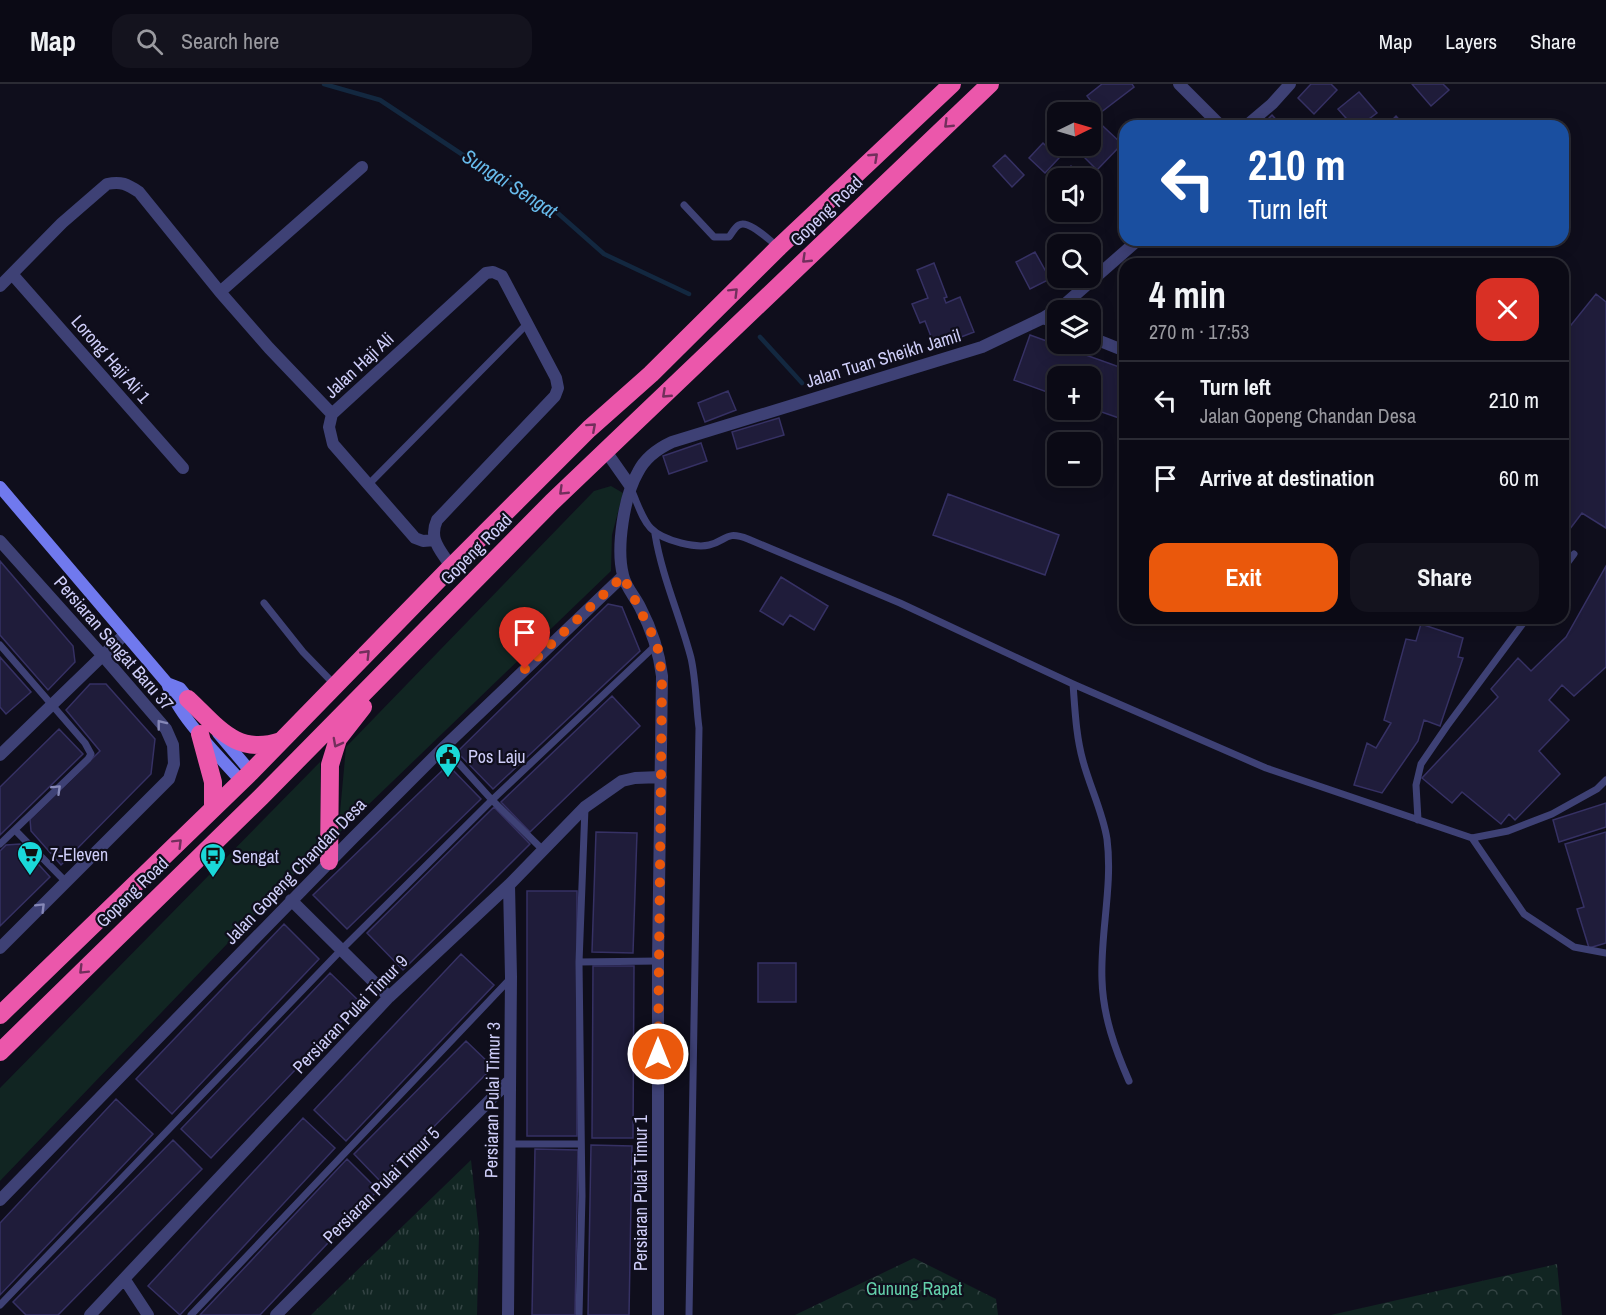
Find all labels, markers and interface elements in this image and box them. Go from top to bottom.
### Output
search box [112,14,532,68]
text: Map [30,22,76,60]
icon: search [133,25,166,58]
text: Search here [181,26,279,56]
text: Map [1379,27,1412,56]
text: Layers [1445,27,1497,56]
text: Share [1530,27,1576,56]
north arrow [1047,102,1101,156]
map controls [1047,102,1101,486]
one-way arrow [944,117,955,128]
text: 210 m [1248,137,1346,193]
water label: Sungai Sengat [457,142,563,224]
icon: left [1149,144,1227,222]
one-way arrow [867,154,878,165]
button: sound [1047,168,1101,222]
street label: Gopeng Road [784,170,868,252]
text: Turn left [1248,191,1327,227]
button: search [1047,234,1101,288]
one-way arrow [803,251,814,262]
text: 4 min [1149,271,1226,319]
button: close [1476,278,1539,341]
one-way arrow [726,289,737,300]
button: layers [1047,300,1101,354]
street label: Lorong Haji Ali 1 [66,310,157,409]
text: 270 m · 17:53 [1149,318,1249,345]
street label: Jalan Tuan Sheikh Jamil [802,323,964,393]
street label: Jalan Haji Ali [319,326,399,404]
button: + [1047,366,1101,420]
text: Turn left [1200,372,1271,402]
icon: left [1149,384,1182,417]
text: 210 m [1489,385,1539,415]
one-way arrow [662,386,673,397]
text: Jalan Gopeng Chandan Desa [1200,402,1416,429]
one-way arrow [585,423,596,434]
button: − [1047,432,1101,486]
icon: arrive [1149,462,1182,495]
text: Arrive at destination [1200,463,1374,493]
text: 60 m [1499,463,1539,493]
one-way arrow [559,484,569,495]
street label: Gopeng Road [435,508,517,590]
button: Exit [1149,543,1338,612]
button: Share [1350,543,1539,612]
street label: Persiaran Sengat Baru 37 [49,570,179,716]
pin [499,607,550,669]
icon: arrive [508,616,541,649]
one-way arrow [359,651,370,661]
one-way arrow [157,720,168,731]
one-way arrow [333,737,344,748]
public building icon: Pos Laju [433,741,463,779]
place label: Pos Laju [468,744,525,769]
one-way arrow [51,785,61,796]
street label: Jalan Gopeng Chandan Desa [218,792,372,950]
supermarket icon: 7-Eleven [15,839,45,877]
one-way arrow [170,839,181,850]
bus stop icon: Sengat [198,841,228,879]
place label: 7-Eleven [50,842,108,867]
place label: Sengat [232,844,279,869]
street label: Gopeng Road [90,851,174,933]
one-way arrow [34,903,45,914]
street label: Persiaran Pulai Timur 9 [287,949,413,1079]
one-way arrow [79,962,90,973]
street label: Persiaran Pulai Timur 3 [478,1022,506,1178]
position arrow [626,1022,690,1086]
street label: Persiaran Pulai Timur 1 [628,1114,653,1271]
street label: Persiaran Pulai Timur 5 [317,1121,445,1249]
park label: Gunung Rapat [866,1276,962,1301]

